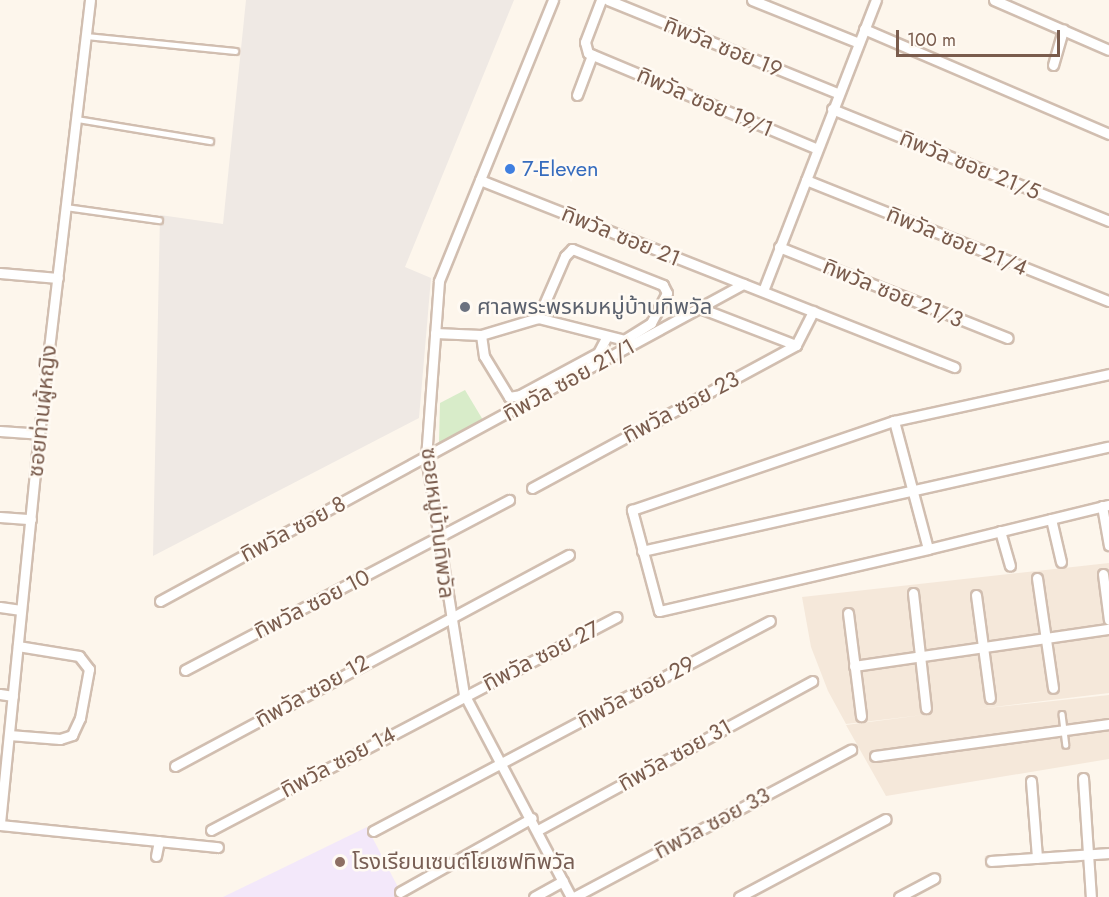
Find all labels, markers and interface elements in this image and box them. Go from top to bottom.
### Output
street label: ทิพวัล ซอย 19 [660,11,786,83]
scale bar [899,18,1062,56]
text: 100 m [907,27,956,53]
street label: ทิพวัล ซอย 19/1 [633,61,777,143]
street label: ทิพวัล ซอย 21/5 [896,125,1044,205]
place label: 7-Eleven [522,156,599,182]
marker: 7-Eleven [503,162,517,176]
street label: ทิพวัล ซอย 21 [558,200,684,272]
street label: ทิพวัล ซอย 21/4 [883,201,1031,281]
street label: ทิพวัล ซอย 21/3 [819,253,967,333]
place label: ศาลพระพรหมหมู่บ้านทิพวัล [477,294,712,320]
marker: ศาลพระพรหมหมู่บ้านทิพวัล [458,300,472,314]
street label: ทิพวัล ซอย 21/1 [498,333,640,427]
street label: ซอยท่านผู้หญิง [22,344,62,478]
street label: ทิพวัล ซอย 23 [618,365,744,449]
street label: ซอยหมู่บ้านทิพวัล [416,446,460,600]
street label: ทิพวัล ซอย 8 [236,490,350,568]
street label: ทิพวัล ซอย 10 [250,564,374,644]
street label: ทิพวัล ซอย 27 [478,615,604,697]
street label: ทิพวัล ซอย 12 [251,649,373,733]
street label: ทิพวัล ซอย 29 [573,650,699,734]
street label: ทิพวัล ซอย 31 [614,713,736,797]
street label: ทิพวัล ซอย 14 [276,721,400,803]
street label: ทิพวัล ซอย 33 [650,781,774,865]
place label: โรงเรียนเซนต์โยเซฟทิพวัล [352,849,575,875]
marker: โรงเรียนเซนต์โยเซฟทิพวัล [333,855,347,869]

